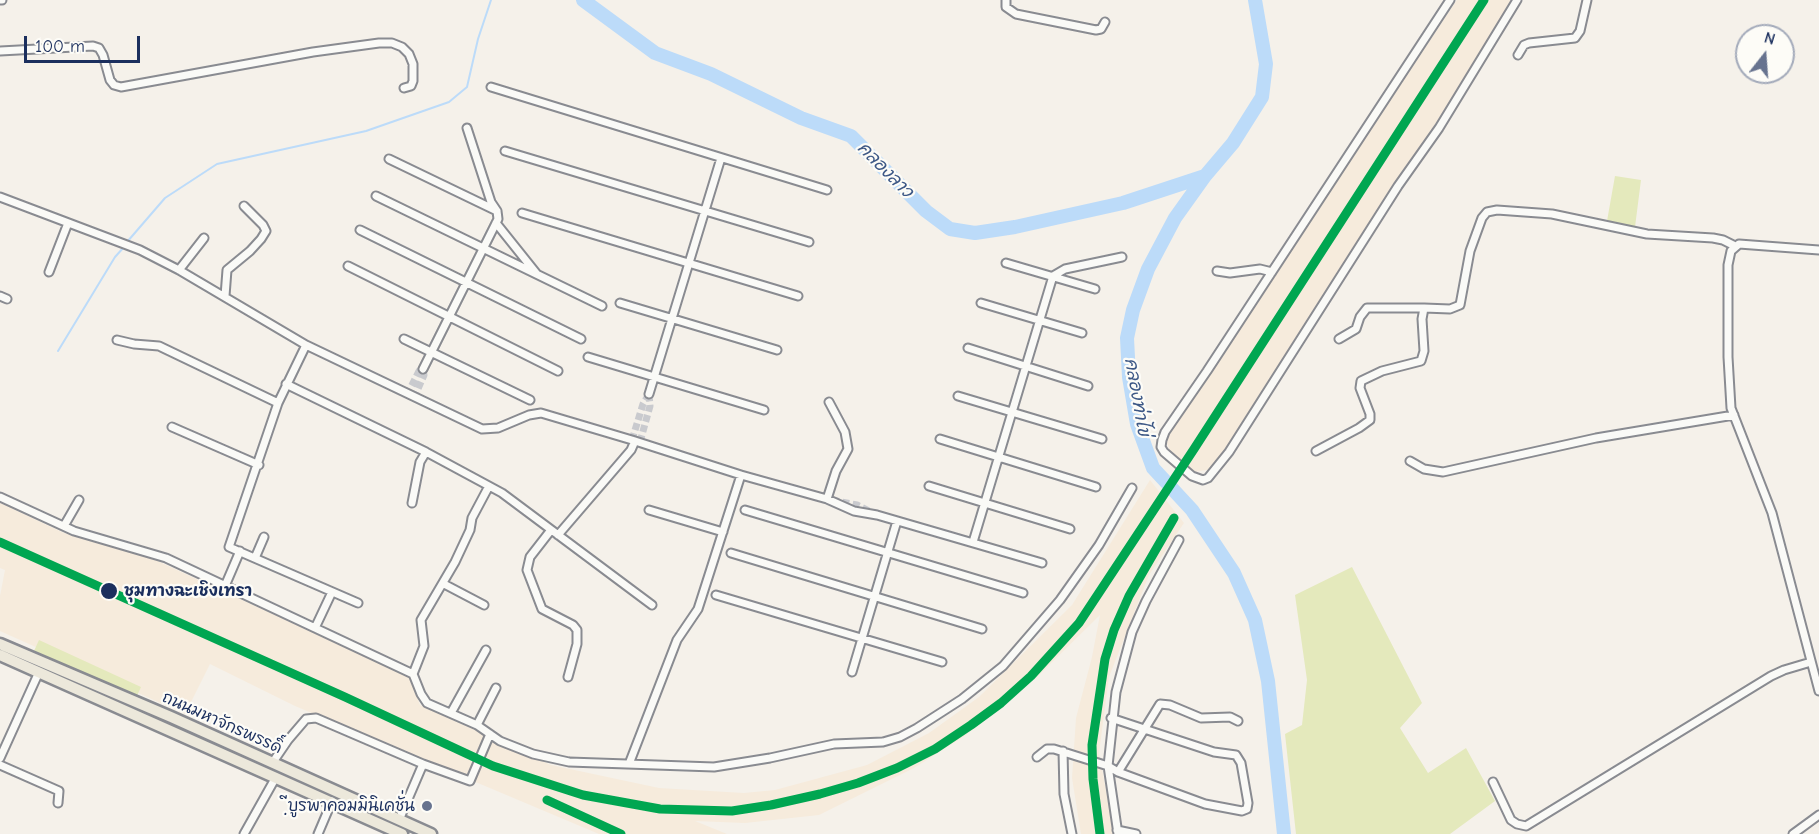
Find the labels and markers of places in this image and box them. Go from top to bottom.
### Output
marker: ชุมทางฉะเชิงเทรา [99,581,119,601]
place label: ชุมทางฉะเชิงเทรา [124,581,252,601]
place label: ฺีบูรพาคอมมินิเคชั่น [288,796,415,816]
marker: ฺีบูรพาคอมมินิเคชั่น [420,799,434,813]

